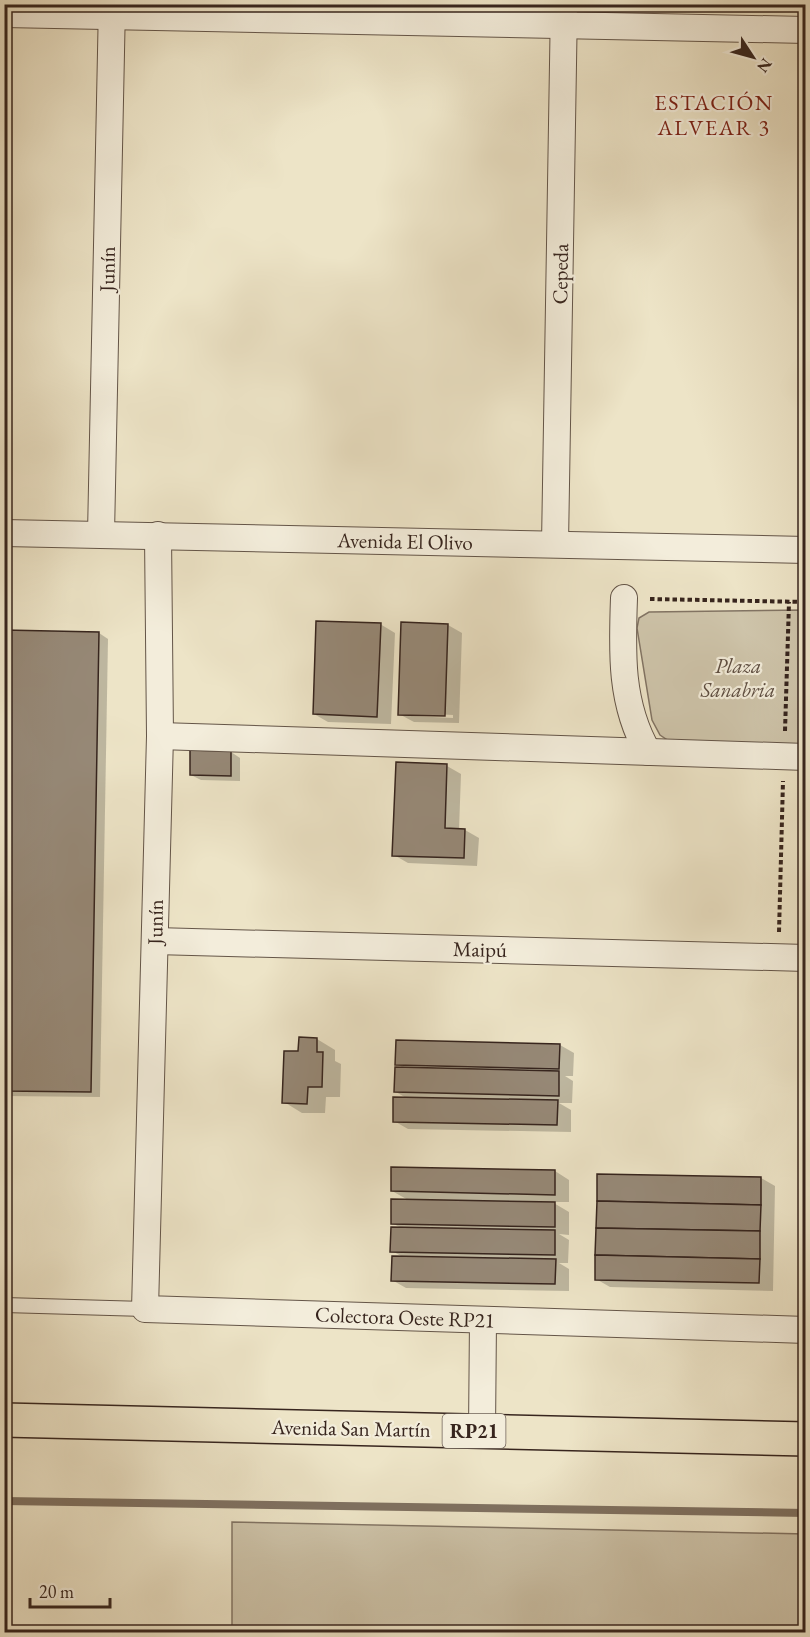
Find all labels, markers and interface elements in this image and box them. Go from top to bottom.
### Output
north arrow [723,27,783,87]
text: N [752,54,777,77]
district label: ESTACIÓN ALVEAR 3 [654,88,774,142]
street label: Cepeda [546,243,574,305]
street label: Junín [93,246,121,294]
street label: Avenida El Olivo [336,526,473,556]
park label: Plaza Sanabria [700,652,775,703]
street label: Junín [141,899,169,947]
street label: Maipú [453,935,507,963]
street label: Colectora Oeste RP21 [315,1300,495,1334]
street label: Avenida San Martín [270,1413,431,1443]
road number: RP21 [442,1414,506,1448]
scale bar [30,1571,110,1609]
text: 20 m [39,1580,74,1603]

